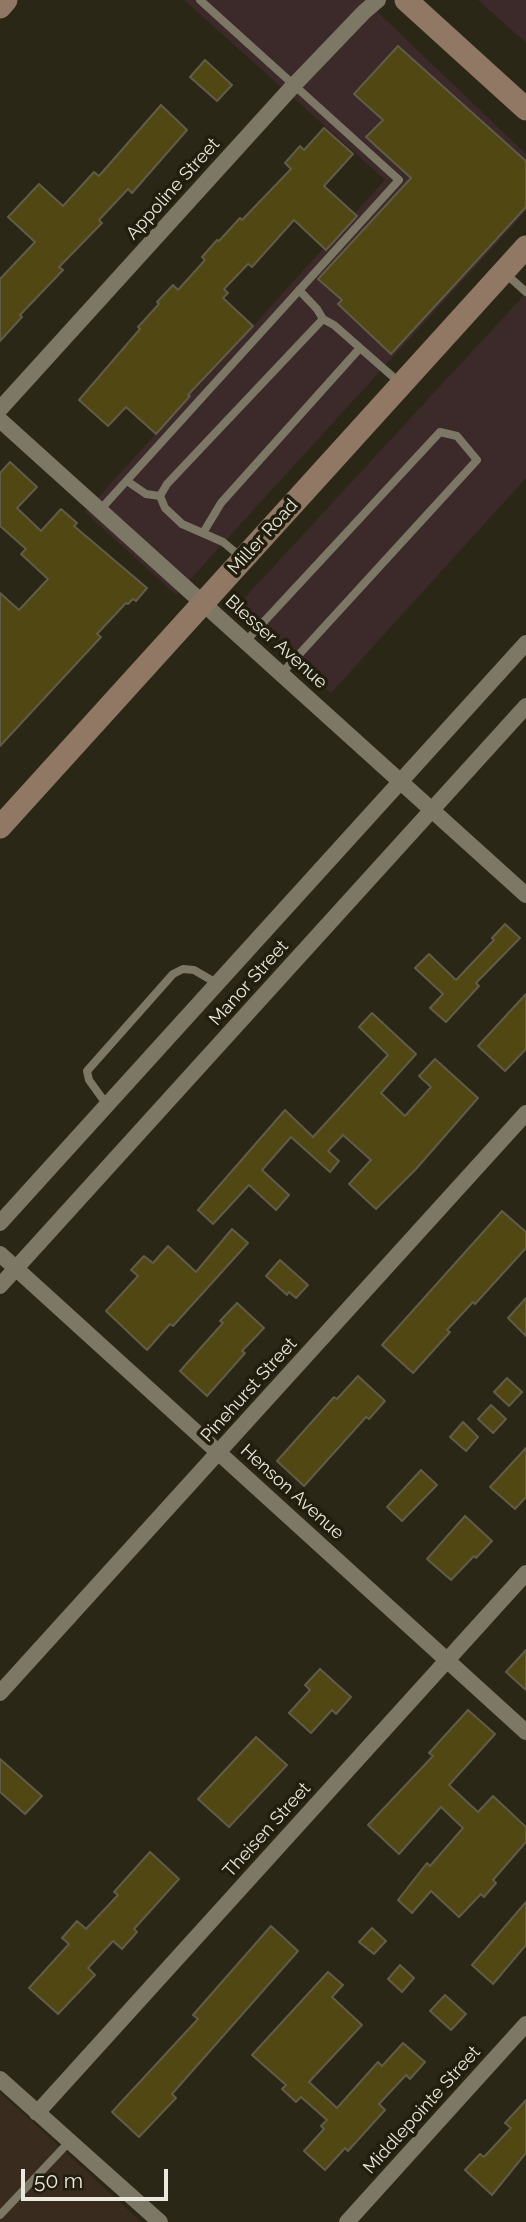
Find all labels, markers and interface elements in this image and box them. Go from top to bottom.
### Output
street label: Appoline Street [122,134,224,244]
street label: Miller Road [223,495,303,579]
street label: Blesser Avenue [221,591,331,693]
street label: Manor Street [205,936,293,1030]
street label: Pinehurst Street [197,1333,301,1447]
street label: Henson Avenue [236,1440,348,1544]
street label: Theisen Street [219,1778,315,1882]
street label: Middlepointe Street [359,2042,485,2178]
scale bar [24,2156,172,2200]
text: 50 m [34,2168,83,2193]

